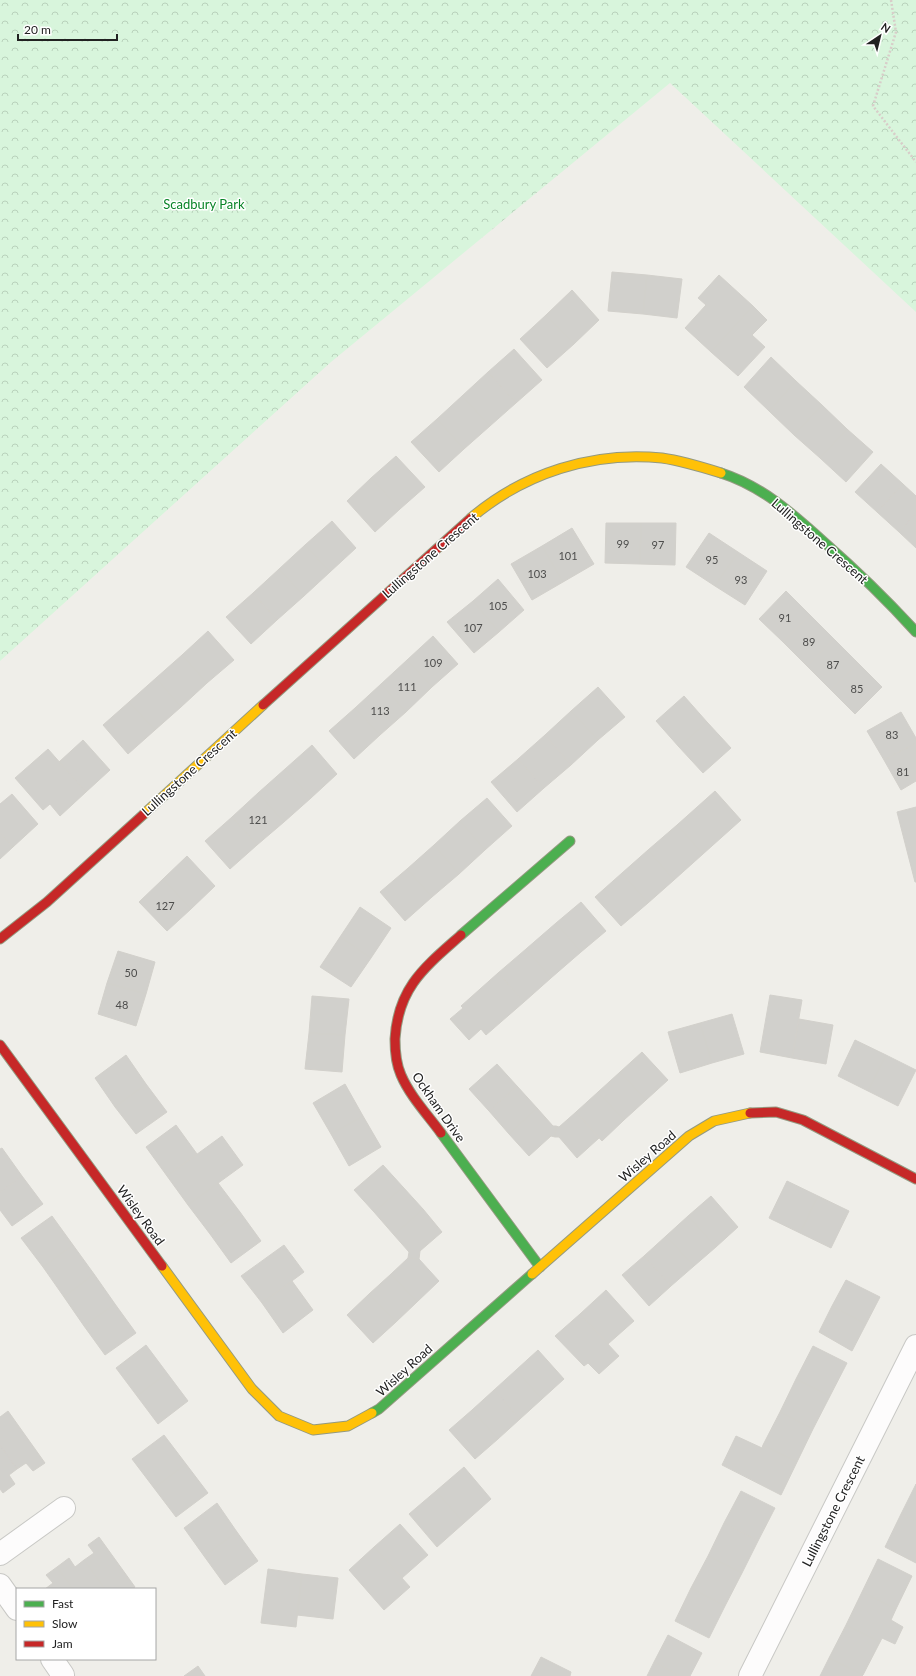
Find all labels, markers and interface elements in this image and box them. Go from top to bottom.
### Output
scale bar [18,16,117,42]
north arrow [860,16,900,56]
text: N [879,20,893,35]
text: 20 m [24,22,51,37]
park label: Scadbury Park [163,196,245,212]
street label: Lullingstone Crescent [769,495,872,587]
street label: Lullingstone Crescent [379,509,482,601]
house number: 99 [617,537,629,550]
house number: 97 [652,538,664,551]
house number: 101 [558,549,578,562]
house number: 95 [706,553,718,566]
house number: 103 [527,567,547,580]
house number: 93 [735,573,747,586]
house number: 105 [488,599,508,612]
house number: 91 [779,611,791,624]
house number: 107 [463,621,483,634]
house number: 89 [803,635,815,648]
house number: 109 [423,656,443,669]
house number: 87 [827,658,839,671]
house number: 111 [397,680,417,693]
house number: 85 [851,682,863,695]
house number: 113 [370,704,390,717]
street label: Lullingstone Crescent [138,725,240,819]
house number: 83 [886,728,898,741]
house number: 81 [897,765,909,778]
house number: 121 [248,813,268,826]
house number: 127 [155,899,175,912]
house number: 50 [125,966,138,979]
house number: 48 [116,998,128,1011]
street label: Ockham Drive [409,1069,469,1145]
street label: Wisley Road [615,1127,679,1185]
street label: Wisley Road [114,1182,168,1248]
street label: Wisley Road [372,1340,436,1400]
street label: Lullingstone Crescent [798,1453,868,1569]
legend [16,1588,156,1660]
text: Fast [52,1596,74,1611]
text: Slow [52,1616,78,1631]
text: Jam [52,1636,73,1651]

